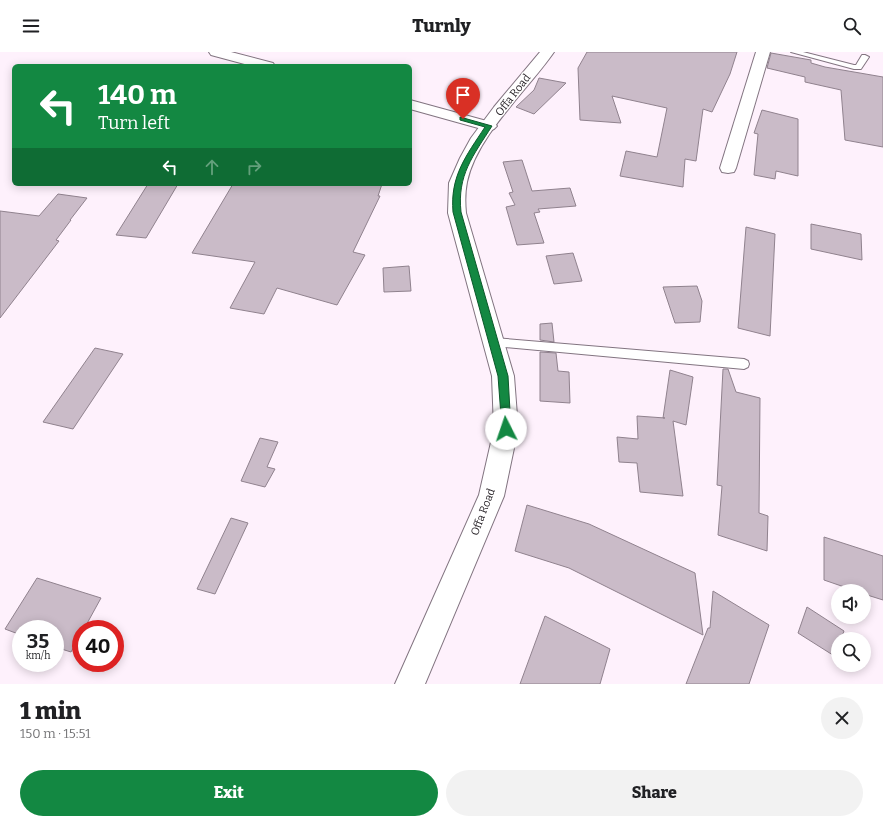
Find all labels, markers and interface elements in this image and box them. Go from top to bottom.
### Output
icon: menu [20,15,42,37]
text: Turnly [412,15,471,37]
icon: search [841,15,863,37]
street label: Offa Road [493,71,534,119]
text: 140 m [98,78,177,111]
pin [446,78,480,119]
icon: left [32,80,84,132]
icon: arrive [452,84,474,106]
text: Turn left [98,112,170,134]
icon: left [159,156,181,178]
icon: ahead [201,156,223,178]
icon: right [243,156,265,178]
position arrow [485,408,527,450]
street label: Offa Road [468,486,498,537]
map controls [831,584,871,672]
button: sound [831,584,871,624]
speed limit sign: 40 [72,620,124,672]
text: 35 [27,629,49,653]
button: search [831,632,871,672]
text: km/h [26,650,50,662]
text: 1 min [20,697,81,725]
button: close [821,697,863,739]
text: 150 m · 15:51 [20,726,91,741]
button: Exit [20,770,438,816]
button: Share [446,770,863,816]

